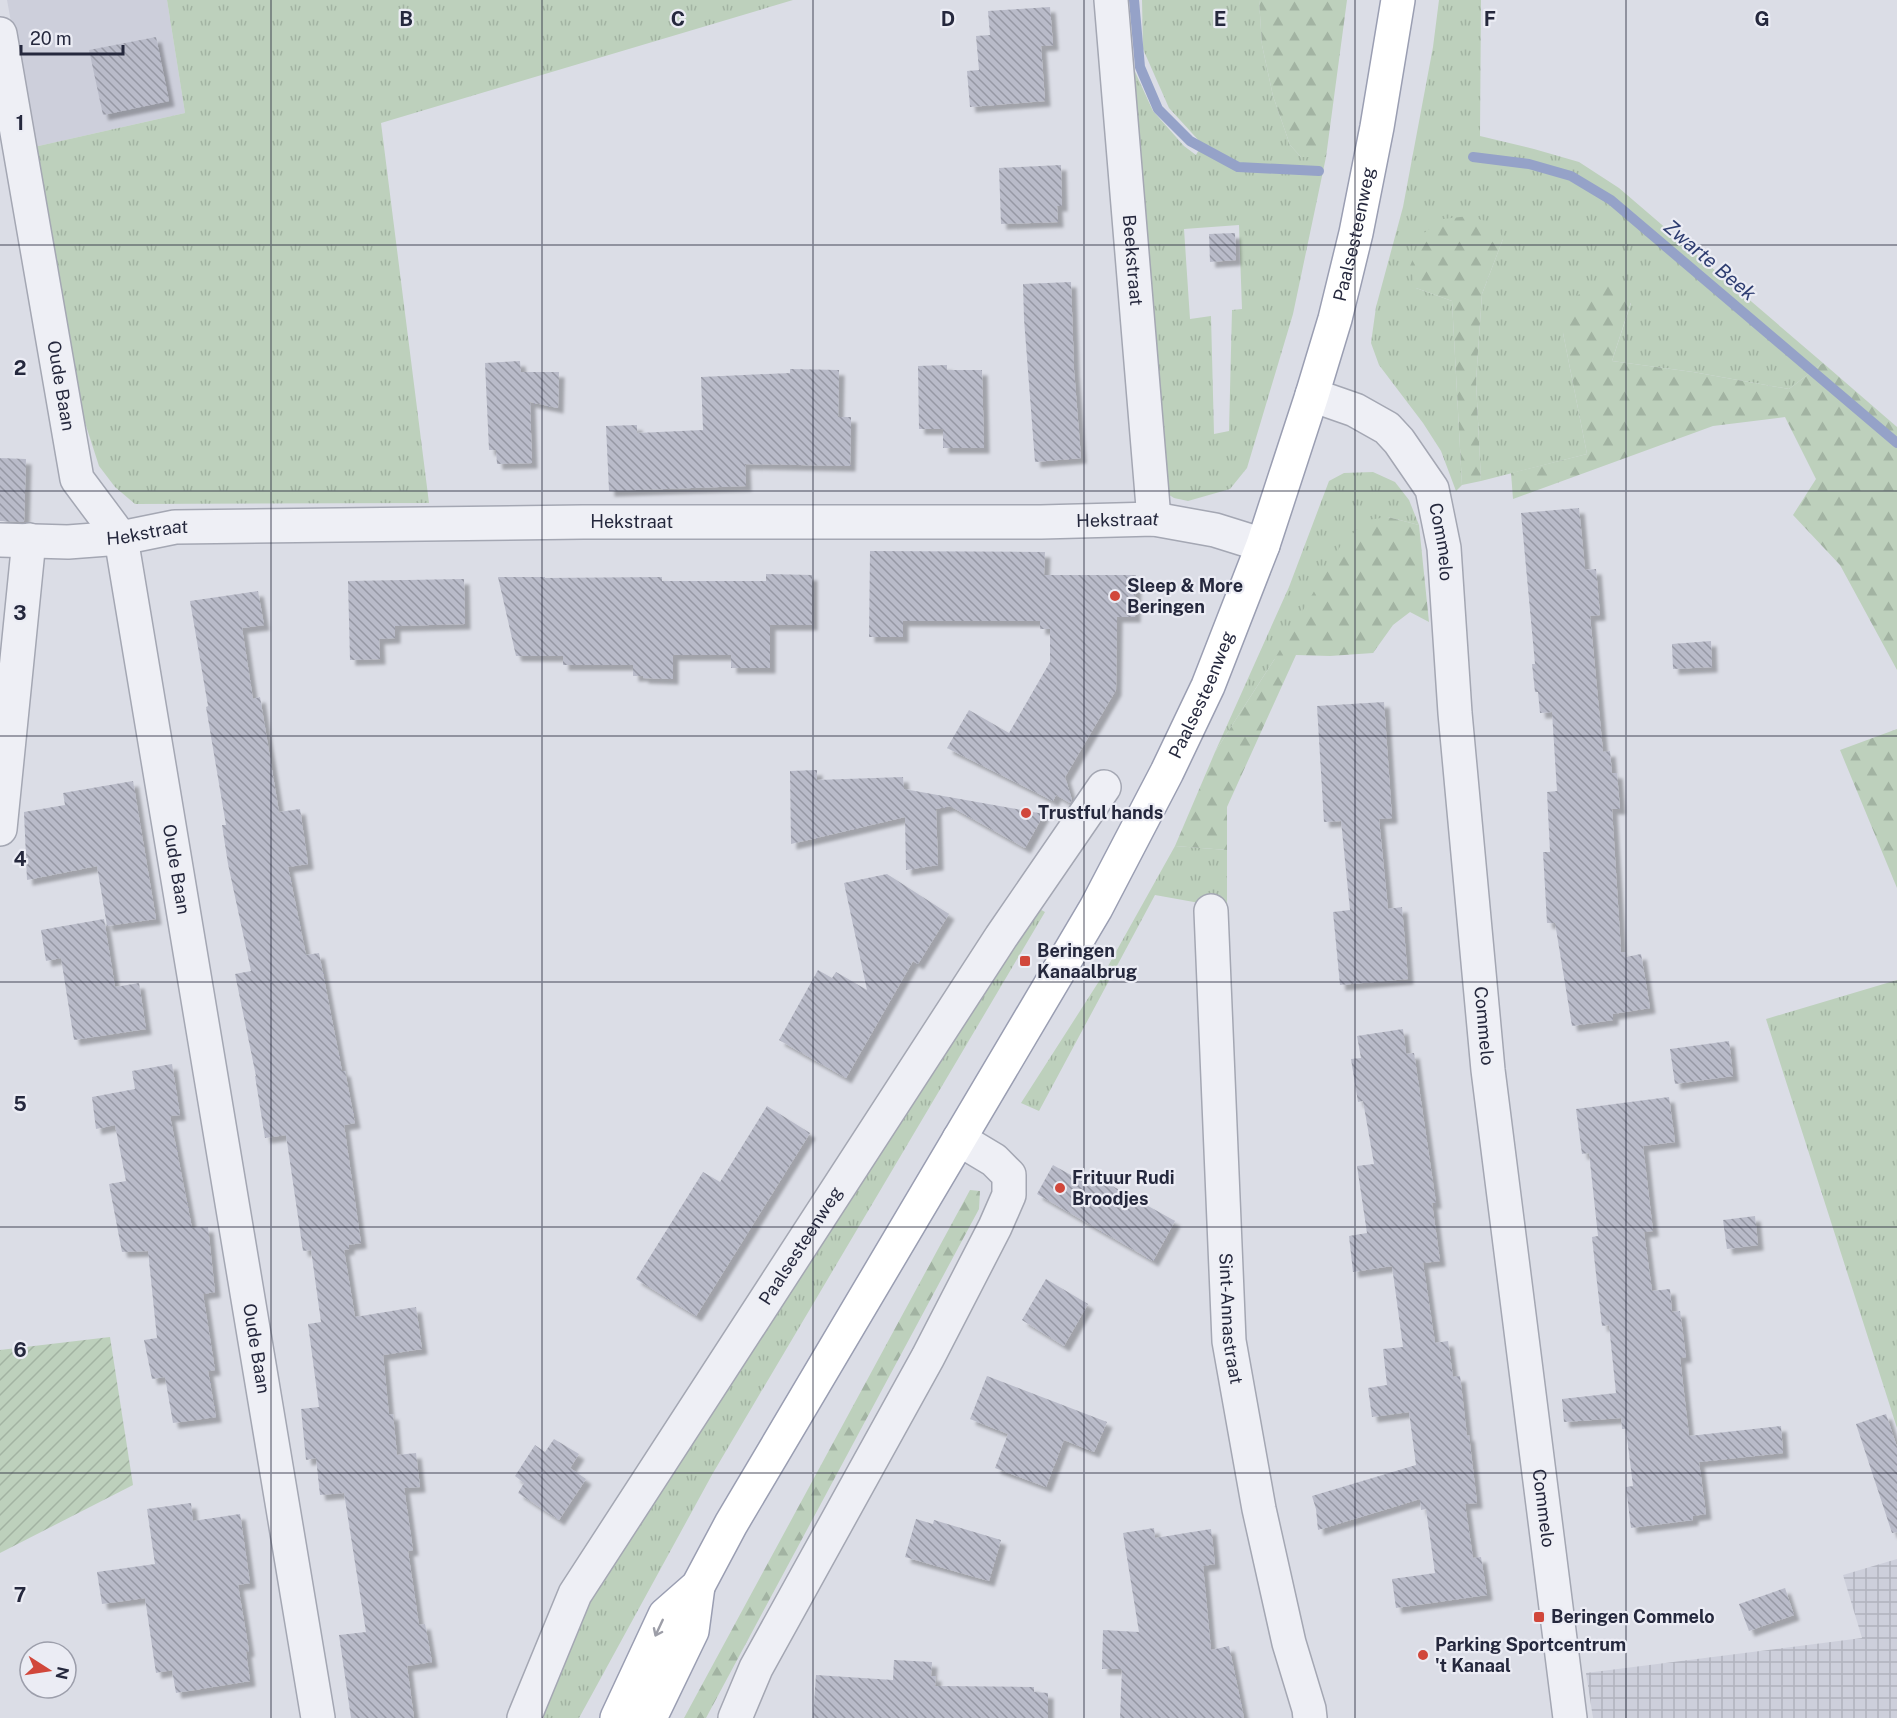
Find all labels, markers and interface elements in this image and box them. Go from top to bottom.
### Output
text: B [399,7,413,31]
text: C [671,7,685,31]
text: D [941,7,955,31]
text: E [1214,7,1226,31]
text: F [1484,7,1496,31]
text: G [1754,7,1770,31]
scale bar [21,18,123,56]
text: 20 m [30,28,72,49]
text: 1 [16,111,24,135]
street label: Paalsesteenweg [1329,165,1379,303]
street label: Beekstraat [1119,214,1147,307]
water label: Zwarte Beek [1659,215,1761,306]
street label: Oude Baan [43,339,79,432]
text: 2 [14,356,26,380]
street label: Commelo [1425,501,1457,582]
street label: Hekstraat [1076,508,1161,531]
street label: Hekstraat [590,511,673,532]
street label: Hekstraat [106,516,188,549]
place label: Sleep & More Beringen [1127,575,1243,617]
marker: Sleep & More Beringen [1108,589,1122,603]
text: 3 [13,601,27,625]
street label: Paalsesteenweg [1164,628,1238,762]
place label: Trustful hands [1038,802,1163,823]
marker: Trustful hands [1019,806,1033,820]
street label: Oude Baan [159,822,195,916]
text: 4 [13,847,27,871]
place label: Beringen Kanaalbrug [1037,940,1137,982]
marker: Beringen Kanaalbrug [1018,954,1032,968]
street label: Commelo [1470,985,1499,1066]
text: 5 [13,1092,27,1116]
place label: Frituur Rudi Broodjes [1072,1167,1175,1209]
marker: Frituur Rudi Broodjes [1053,1181,1067,1195]
street label: Paalsesteenweg [754,1182,846,1309]
street label: Sint-Annastraat [1215,1252,1248,1386]
street label: Oude Baan [239,1302,275,1395]
text: 6 [13,1338,27,1362]
street label: Commelo [1529,1468,1559,1549]
text: 7 [14,1583,26,1607]
place label: Beringen Commelo [1551,1606,1715,1627]
marker: Beringen Commelo [1532,1610,1546,1624]
one-way arrow [652,1619,664,1637]
place label: Parking Sportcentrum 't Kanaal [1435,1634,1626,1676]
north arrow [18,1640,78,1700]
marker: Parking Sportcentrum 't Kanaal [1416,1648,1430,1662]
text: N [52,1665,73,1681]

